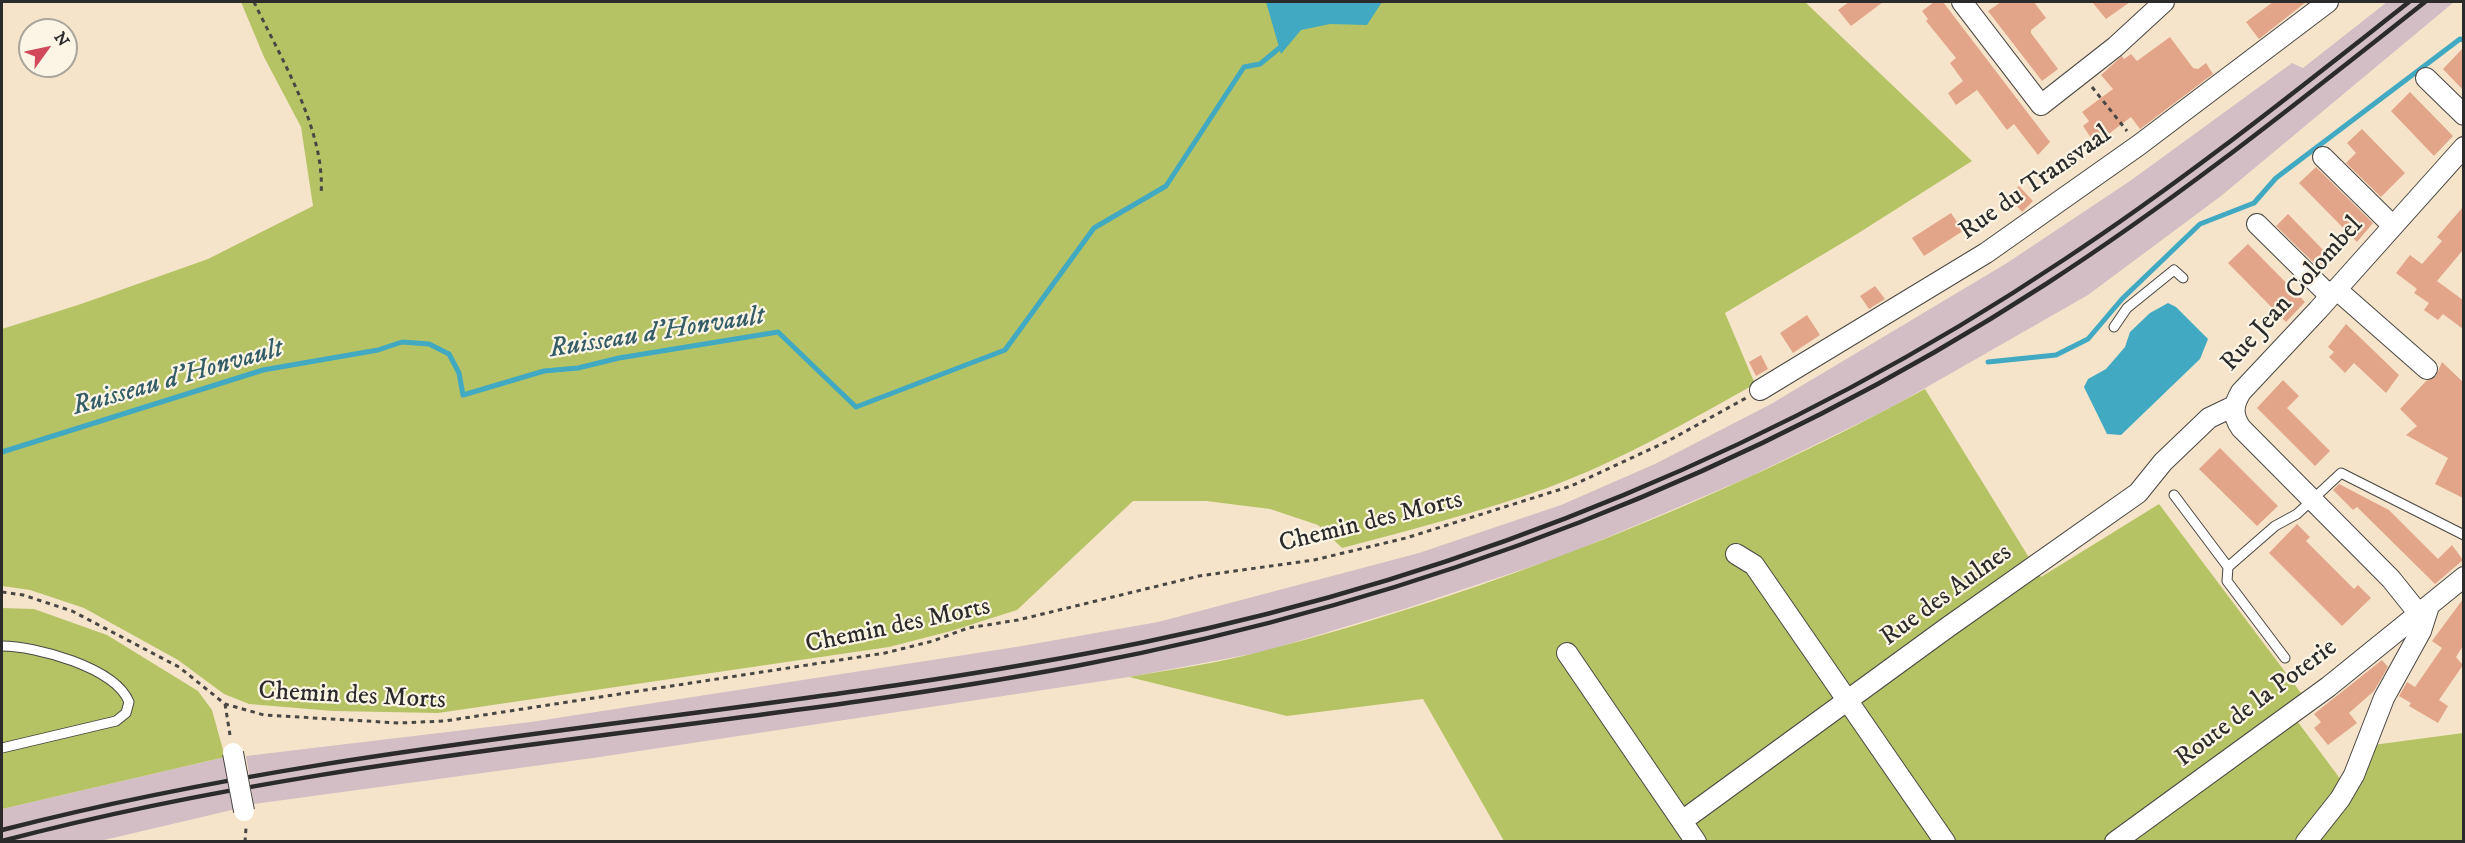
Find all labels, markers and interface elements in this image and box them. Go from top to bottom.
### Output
north arrow [18,18,78,78]
text: N [49,28,73,50]
street label: Rue du Transvaal [1954,120,2118,248]
street label: Rue Jean Colombel [2215,211,2371,379]
water label: Ruisseau d'Honvault [547,301,767,367]
water label: Ruisseau d'Honvault [69,333,287,425]
street label: Chemin des Morts [1276,485,1466,561]
street label: Rue des Aulnes [1876,538,2018,654]
street label: Chemin des Morts [803,592,993,662]
street label: Route de la Poterie [2170,633,2344,775]
street label: Chemin des Morts [258,677,446,717]

